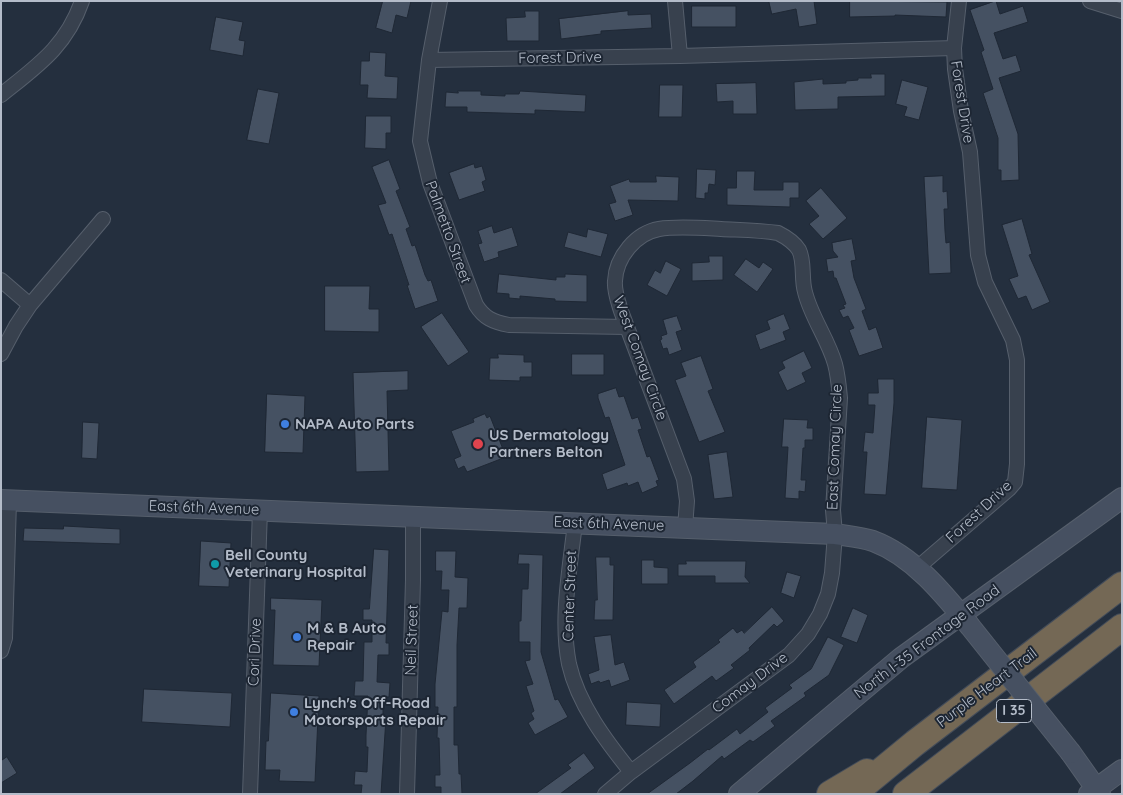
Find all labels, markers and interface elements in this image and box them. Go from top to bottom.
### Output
street label: Forest Drive [518,48,602,68]
street label: Forest Drive [947,59,977,145]
street label: Palmetto Street [421,178,475,286]
street label: West Comay Circle [609,293,671,423]
street label: East Comay Circle [824,384,846,510]
place label: NAPA Auto Parts [295,415,414,433]
marker: NAPA Auto Parts [279,418,291,430]
place label: US Dermatology Partners Belton [489,426,609,461]
marker: US Dermatology Partners Belton [471,437,485,451]
street label: Forest Drive [942,477,1016,547]
street label: East 6th Avenue [148,497,260,519]
street label: East 6th Avenue [553,513,665,535]
place label: Bell County Veterinary Hospital [225,546,366,581]
street label: Center Street [559,550,581,642]
marker: Bell County Veterinary Hospital [209,558,221,570]
street label: North I-35 Frontage Road [851,581,1003,703]
street label: Neil Street [402,604,422,676]
street label: Cori Drive [245,618,265,686]
place label: M & B Auto Repair [307,619,386,654]
marker: M & B Auto Repair [291,631,303,643]
street label: Purple Heart Trail [933,644,1041,732]
street label: Comay Drive [709,649,791,717]
place label: Lynch's Off-Road Motorsports Repair [304,694,446,729]
road number: I 35 [996,699,1032,722]
marker: Lynch's Off-Road Motorsports Repair [288,706,300,718]

